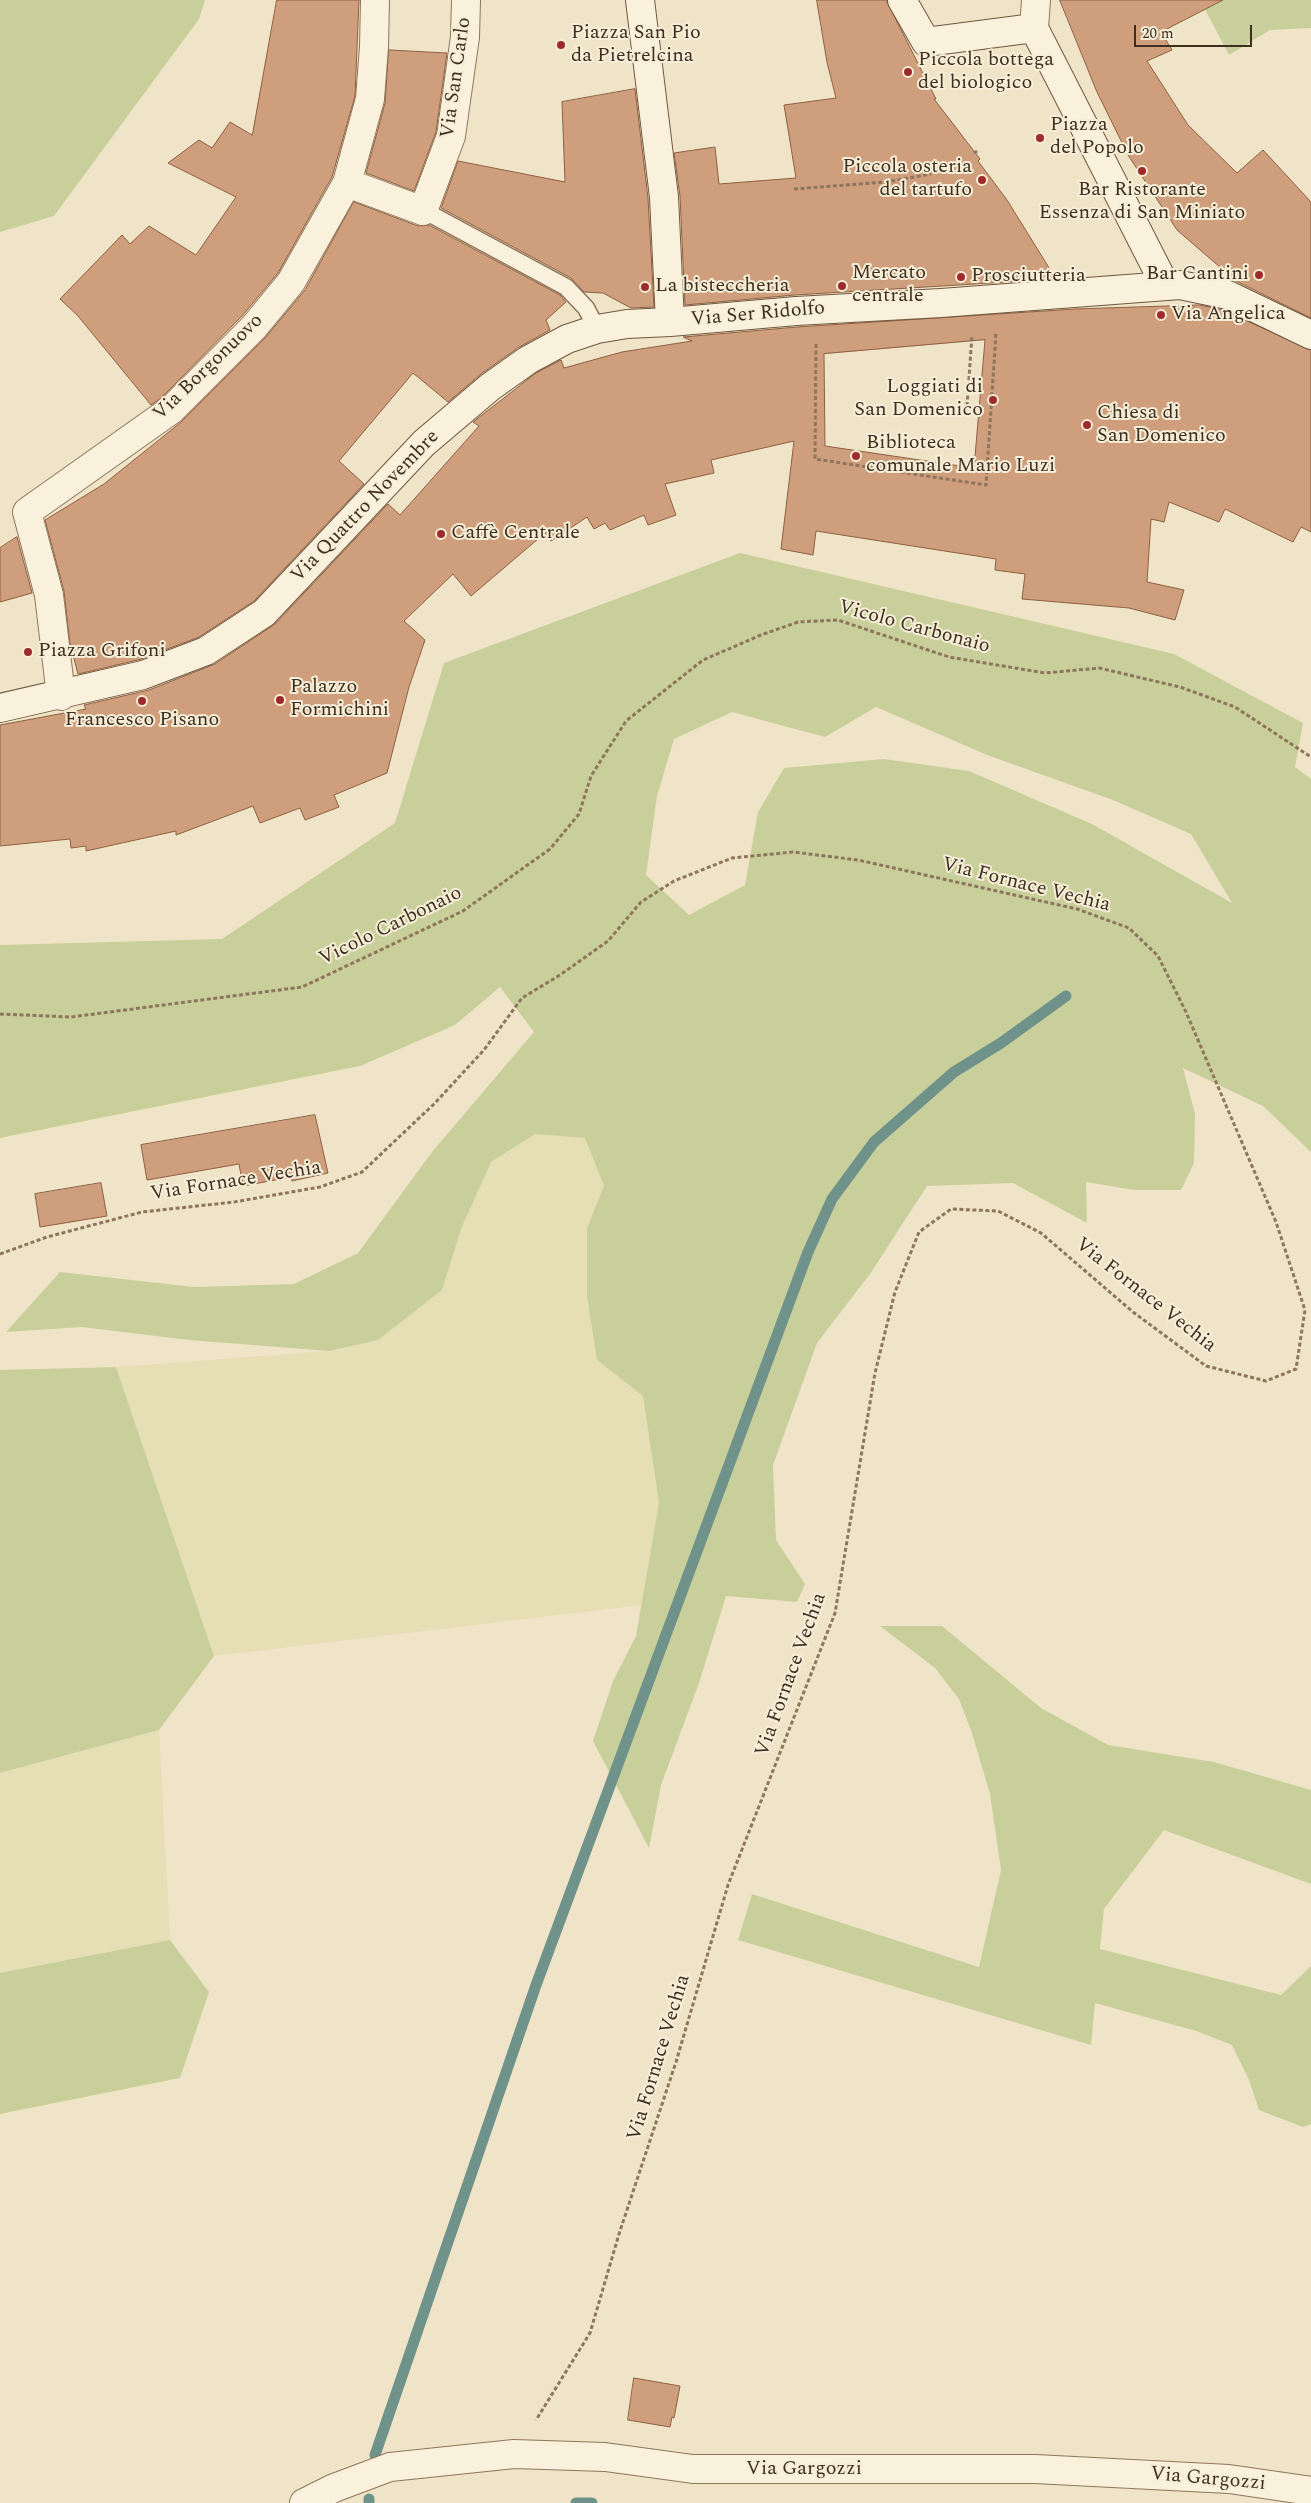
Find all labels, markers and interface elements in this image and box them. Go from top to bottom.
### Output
scale bar [1136,15,1254,47]
street label: Via San Carlo [437,16,477,140]
place label: Piazza San Pio da Pietrelcina [571,22,701,69]
text: 20 m [1142,22,1174,45]
marker: Piazza San Pio da Pietrelcina [555,39,567,51]
place label: Piccola bottega del biologico [918,49,1054,96]
marker: Piccola bottega del biologico [902,66,914,78]
place label: Piazza del Popolo [1050,114,1144,161]
marker: Piazza del Popolo [1034,132,1046,144]
place label: Piccola osteria del tartufo [842,156,972,203]
marker: Bar Ristorante Essenza di San Miniato [1136,165,1148,177]
marker: Piccola osteria del tartufo [976,174,988,186]
place label: Bar Ristorante Essenza di San Miniato [1039,179,1245,226]
place label: Mercato centrale [852,262,926,309]
place label: Bar Cantini [1146,263,1249,287]
place label: Prosciutteria [971,265,1086,289]
marker: Bar Cantini [1253,269,1265,281]
marker: Prosciutteria [955,271,967,283]
place label: La bisteccheria [655,275,790,299]
marker: Mercato centrale [836,280,848,292]
marker: La bisteccheria [639,281,651,293]
street label: Via Ser Ridolfo [690,297,826,333]
place label: Via Angelica [1171,303,1285,327]
marker: Via Angelica [1155,309,1167,321]
street label: Via Borgonuovo [149,310,269,426]
place label: Loggiati di San Domenico [854,376,983,423]
marker: Loggiati di San Domenico [987,394,999,406]
place label: Chiesa di San Domenico [1097,402,1226,449]
marker: Chiesa di San Domenico [1081,419,1093,431]
street label: Via Quattro Novembre [287,426,445,588]
place label: Biblioteca comunale Mario Luzi [866,432,1055,479]
marker: Biblioteca comunale Mario Luzi [850,450,862,462]
place label: Caffè Centrale [451,522,580,546]
marker: Caffè Centrale [435,528,447,540]
street label: Vicolo Carbonaio [836,596,992,660]
place label: Piazza Grifoni [38,640,166,664]
marker: Piazza Grifoni [22,646,34,658]
place label: Palazzo Formichini [290,676,389,723]
marker: Palazzo Formichini [274,694,286,706]
marker: Francesco Pisano [136,695,148,707]
place label: Francesco Pisano [65,709,219,733]
street label: Via Fornace Vechia [939,853,1113,919]
street label: Vicolo Carbonaio [316,882,466,972]
street label: Via Fornace Vechia [149,1157,323,1207]
street label: Via Fornace Vechia [1070,1233,1220,1359]
street label: Via Fornace Vechia [751,1590,833,1760]
street label: Via Fornace Vechia [623,1972,697,2144]
street label: Via Gargozzi [746,2458,862,2482]
street label: Via Gargozzi [1149,2463,1267,2497]

